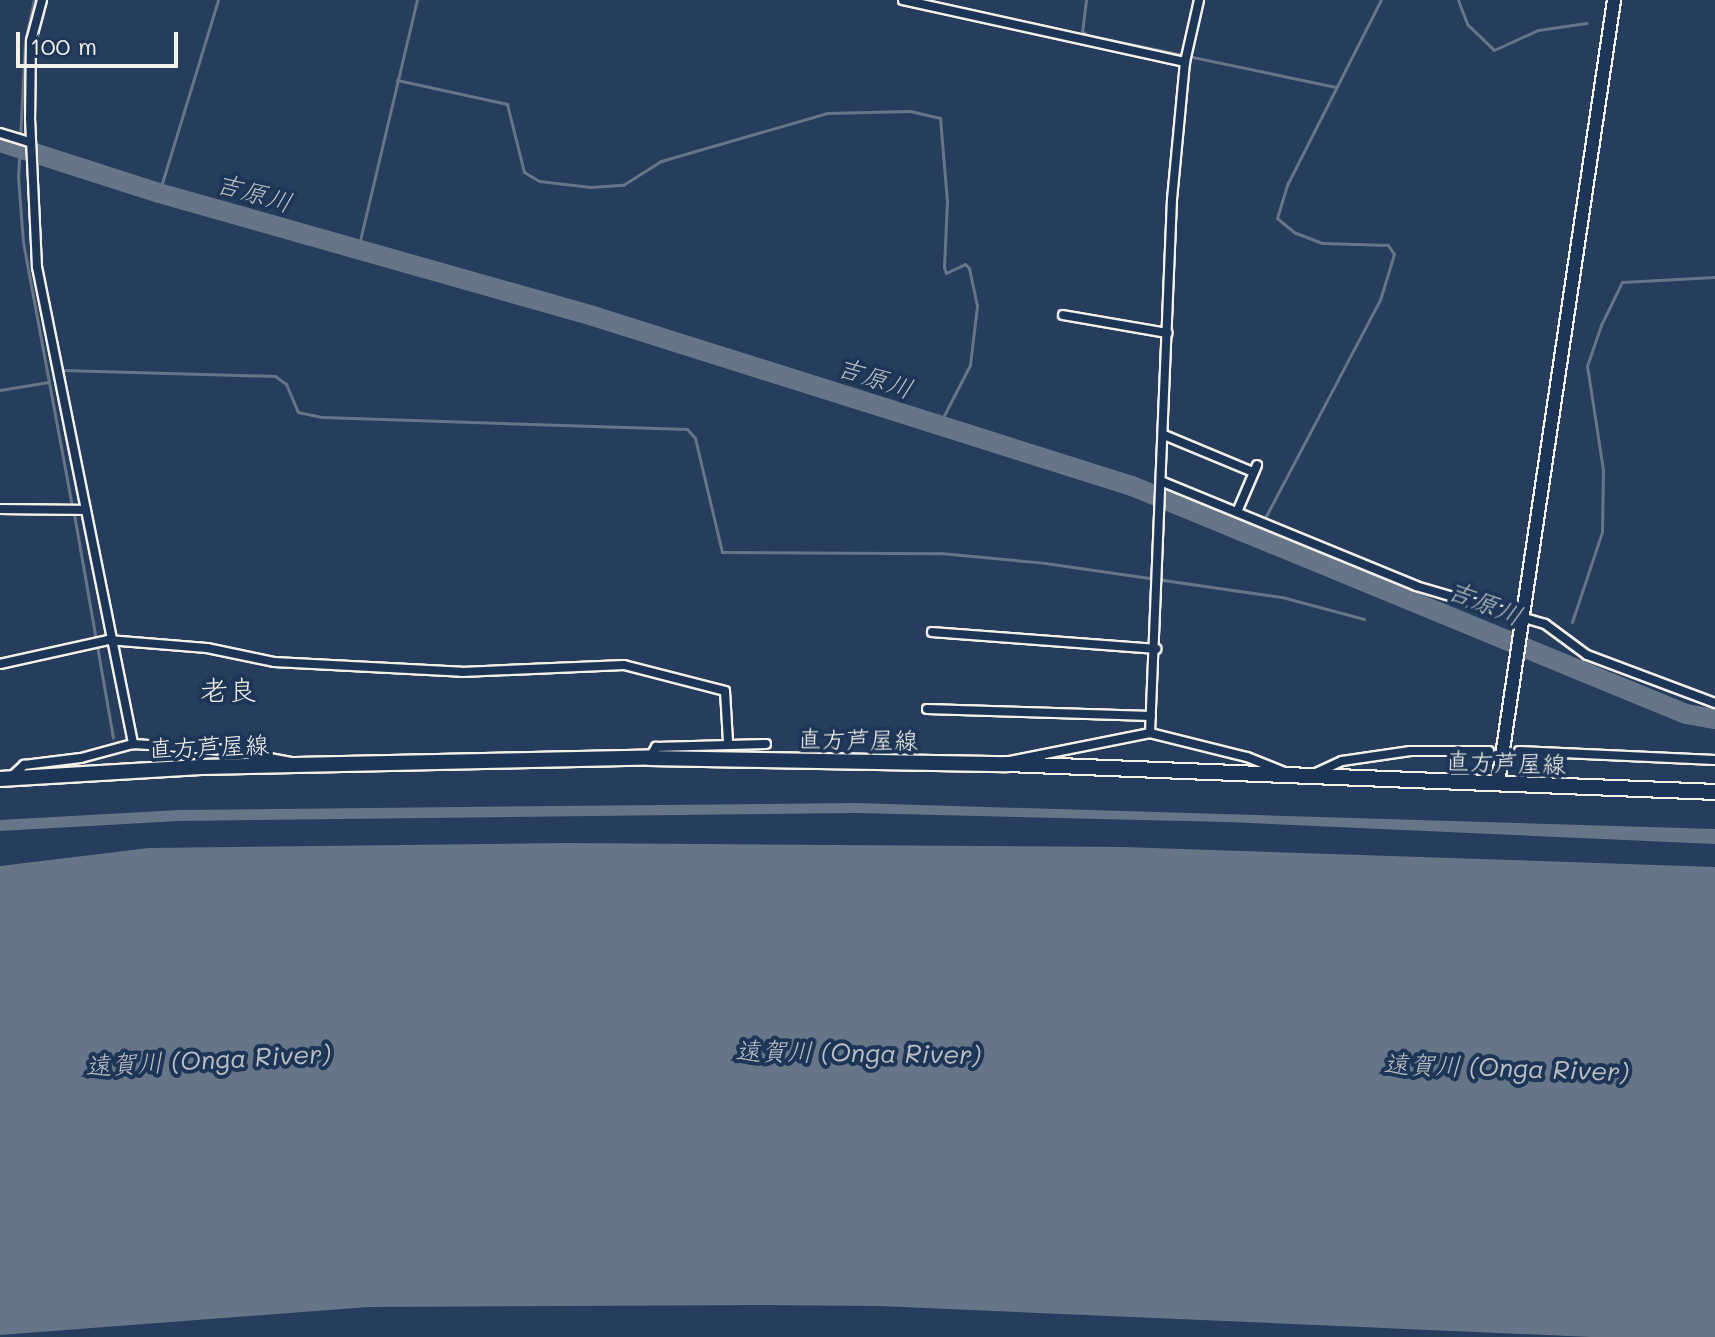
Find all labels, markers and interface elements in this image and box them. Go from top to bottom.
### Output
scale bar [20,16,182,66]
text: 100 m [30,30,97,61]
water label: 吉原川 [212,167,296,219]
water label: 吉原川 [833,351,917,405]
water label: 吉原川 [1443,574,1527,632]
district label: 老良 [200,672,256,706]
street label: 直方芦屋線 [798,724,918,754]
street label: 直方芦屋線 [149,730,269,762]
street label: 直方芦屋線 [1446,746,1566,778]
water label: 遠賀川 (Onga River) [735,1035,981,1071]
water label: 遠賀川 (Onga River) [84,1038,332,1082]
water label: 遠賀川 (Onga River) [1382,1048,1630,1088]

